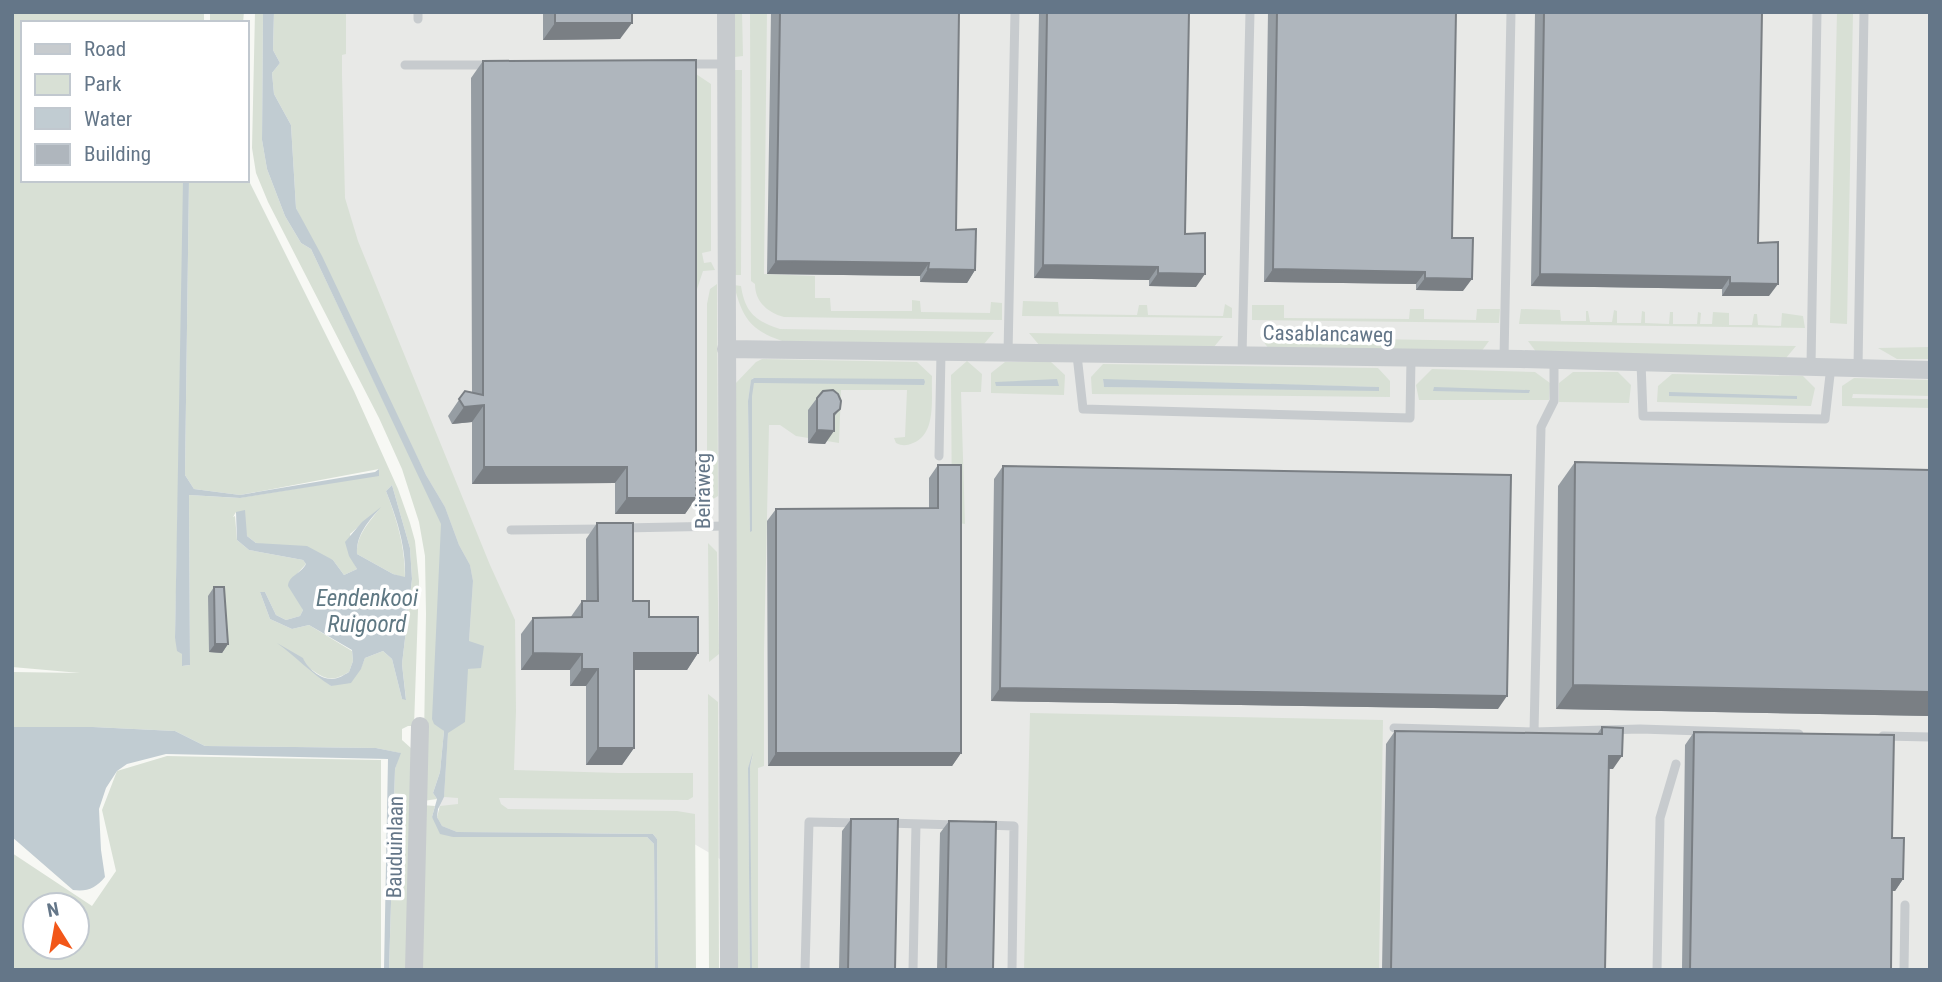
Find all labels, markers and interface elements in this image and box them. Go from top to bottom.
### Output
legend [21,21,248,182]
text: Road [84,37,126,61]
text: Park [84,72,122,96]
text: Water [84,107,132,131]
text: Building [84,142,151,166]
street label: Casablancaweg [1262,321,1394,347]
street label: Beiraweg [691,453,715,529]
water label: Eendenkooi Ruigoord [316,585,419,638]
street label: Bauduinlaan [382,796,408,898]
north arrow [21,891,91,961]
text: N [45,897,61,922]

